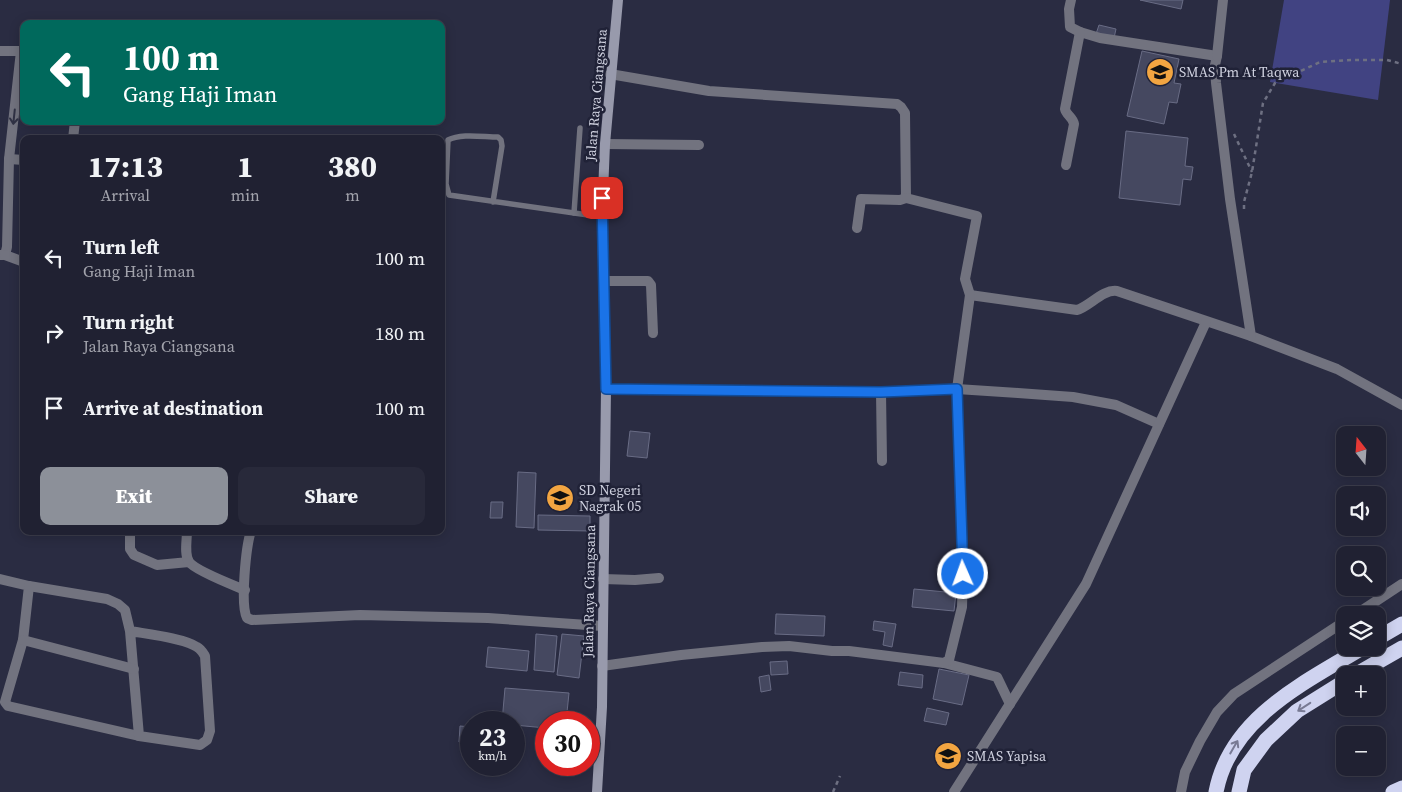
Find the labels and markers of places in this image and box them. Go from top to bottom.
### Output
school or university icon: SMAS Pm At Taqwa [1145,57,1175,87]
place label: SMAS Pm At Taqwa [1179,62,1300,82]
pin [581,177,623,219]
place label: SD Negeri Nagrak 05 [579,480,641,516]
school or university icon: SD Negeri Nagrak 05 [545,483,575,513]
school or university icon: SMAS Yapisa [933,741,963,771]
place label: SMAS Yapisa [967,746,1047,766]

